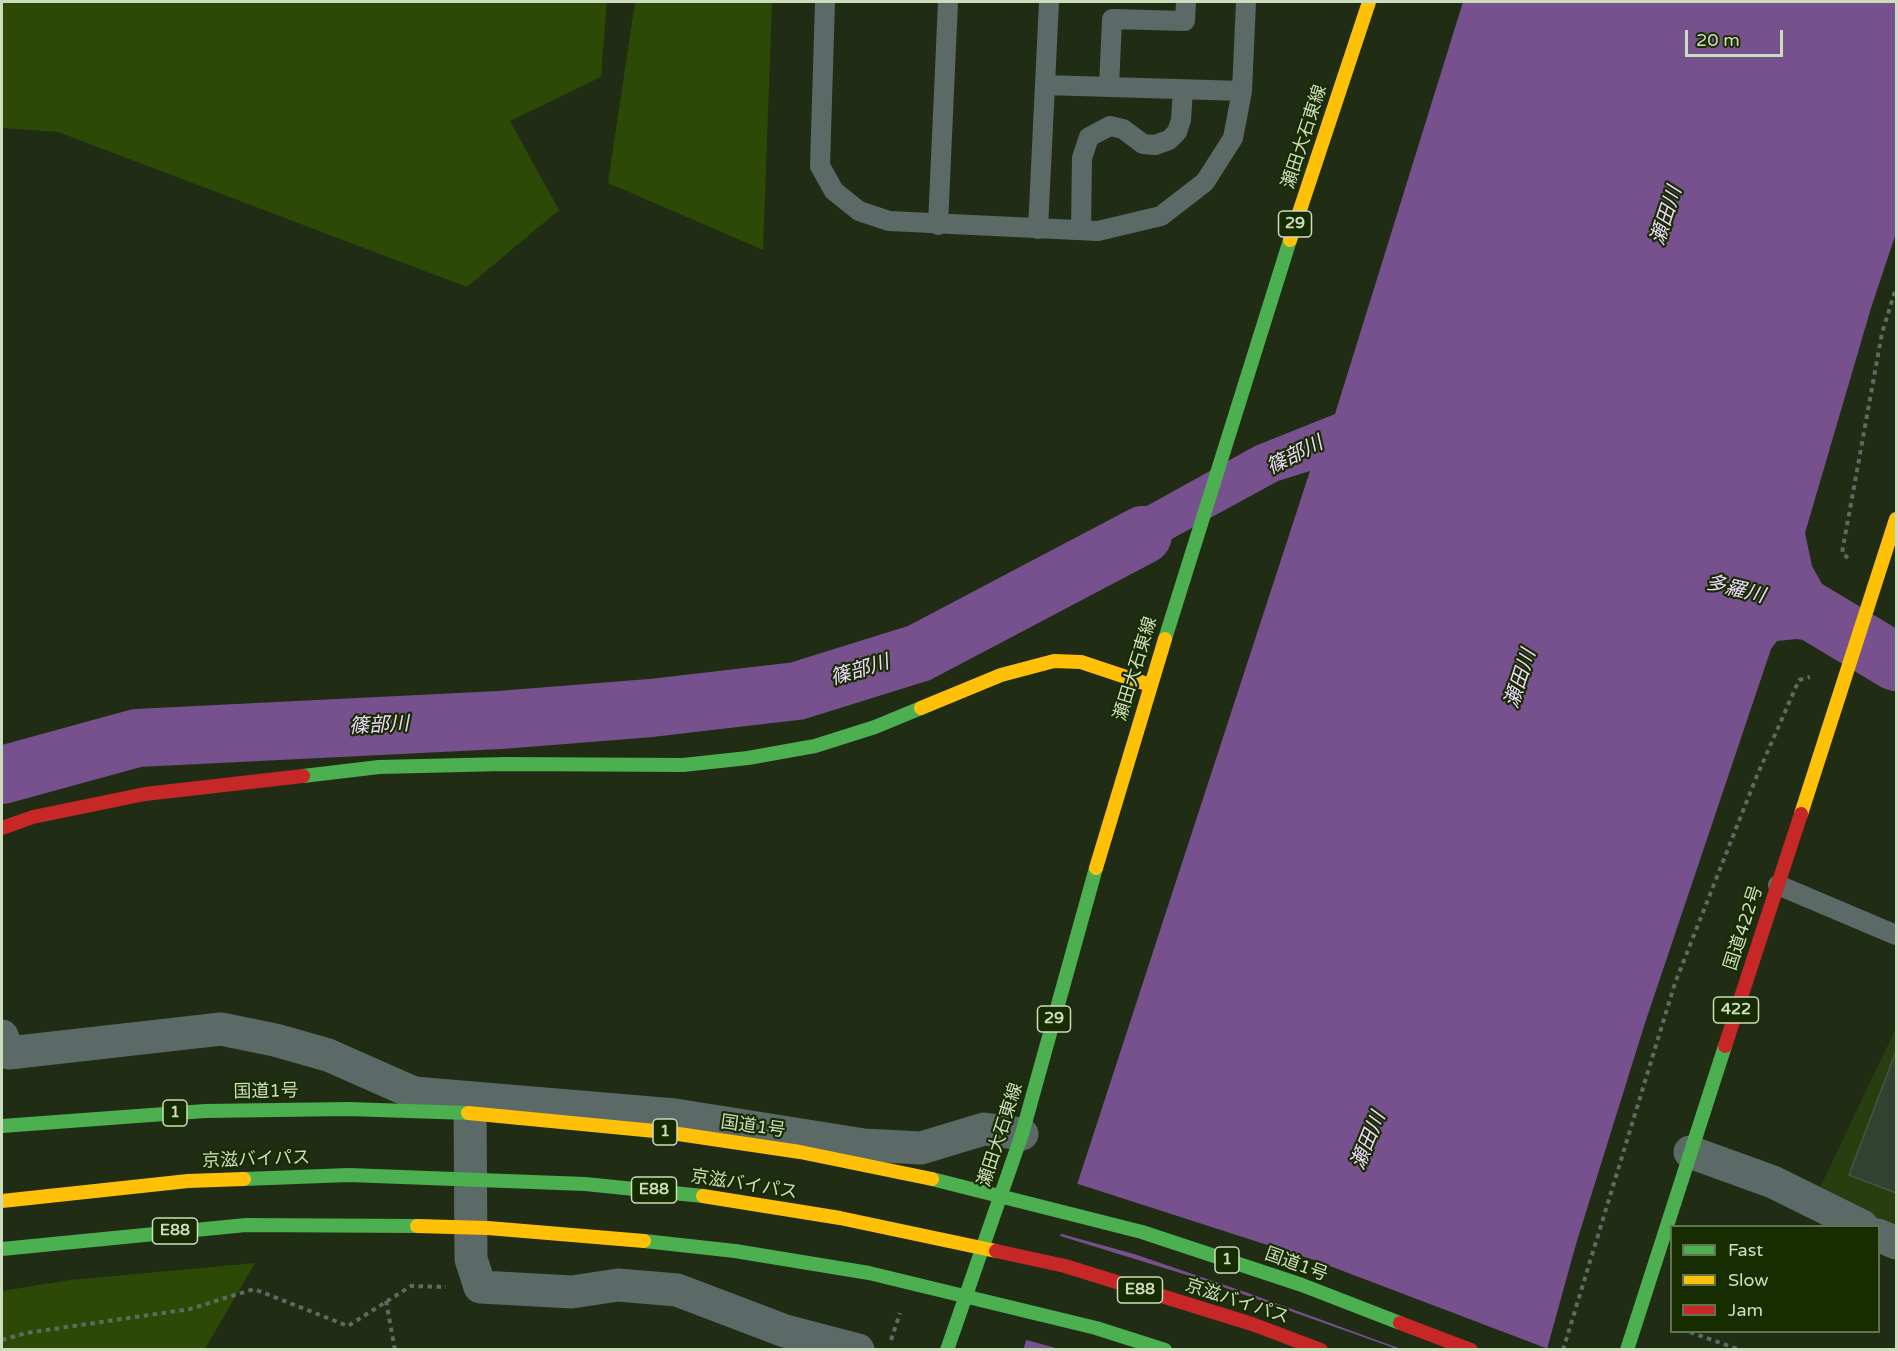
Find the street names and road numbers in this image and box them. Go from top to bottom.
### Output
street label: 瀬田大石東線 [1278,82,1332,192]
road number: 29 [1278,211,1312,237]
street label: 瀬田大石東線 [1110,614,1162,724]
street label: 国道422号 [1720,883,1768,973]
road number: 422 [1714,997,1758,1023]
road number: 29 [1038,1006,1070,1032]
street label: 瀬田大石東線 [974,1080,1028,1190]
street label: 国道1号 [233,1081,299,1103]
road number: 1 [163,1100,187,1126]
street label: 国道1号 [719,1112,787,1142]
road number: 1 [653,1119,677,1145]
street label: 京滋バイパス [202,1147,310,1173]
street label: 京滋バイパス [689,1166,799,1204]
road number: E88 [632,1177,676,1203]
road number: E88 [152,1218,198,1244]
street label: 国道1号 [1262,1244,1330,1286]
road number: 1 [1215,1247,1239,1273]
street label: 京滋バイパス [1182,1275,1292,1329]
road number: E88 [1118,1277,1162,1303]

